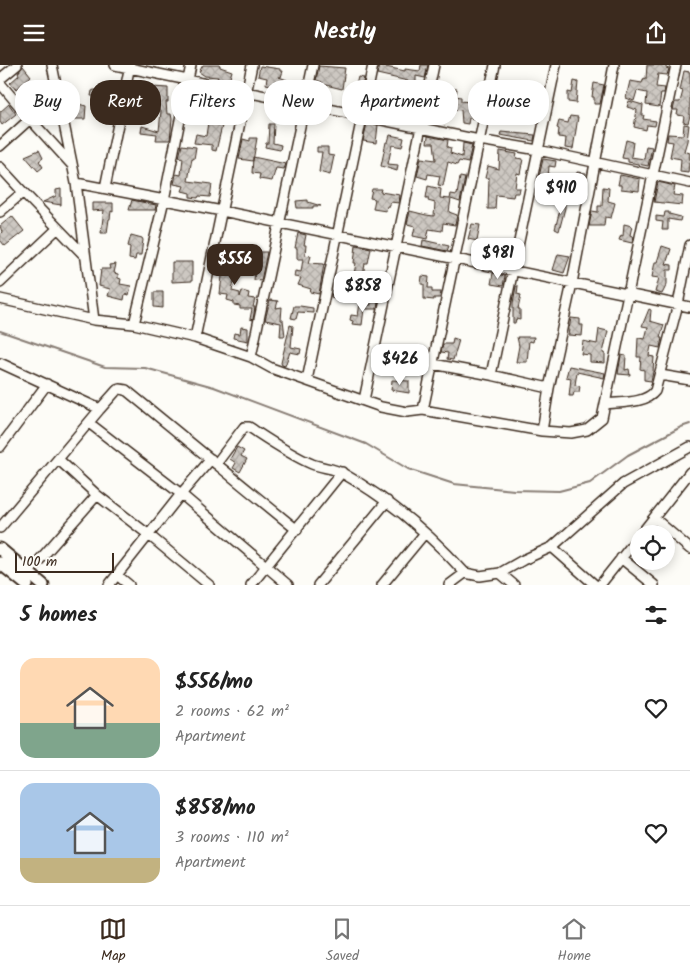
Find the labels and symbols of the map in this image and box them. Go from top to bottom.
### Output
pin: $910 [531,173,591,215]
pin: $981 [468,237,528,280]
pin: $556 [205,243,265,286]
pin: $858 [333,271,393,313]
pin: $426 [370,343,430,386]
scale bar [15,550,114,573]

